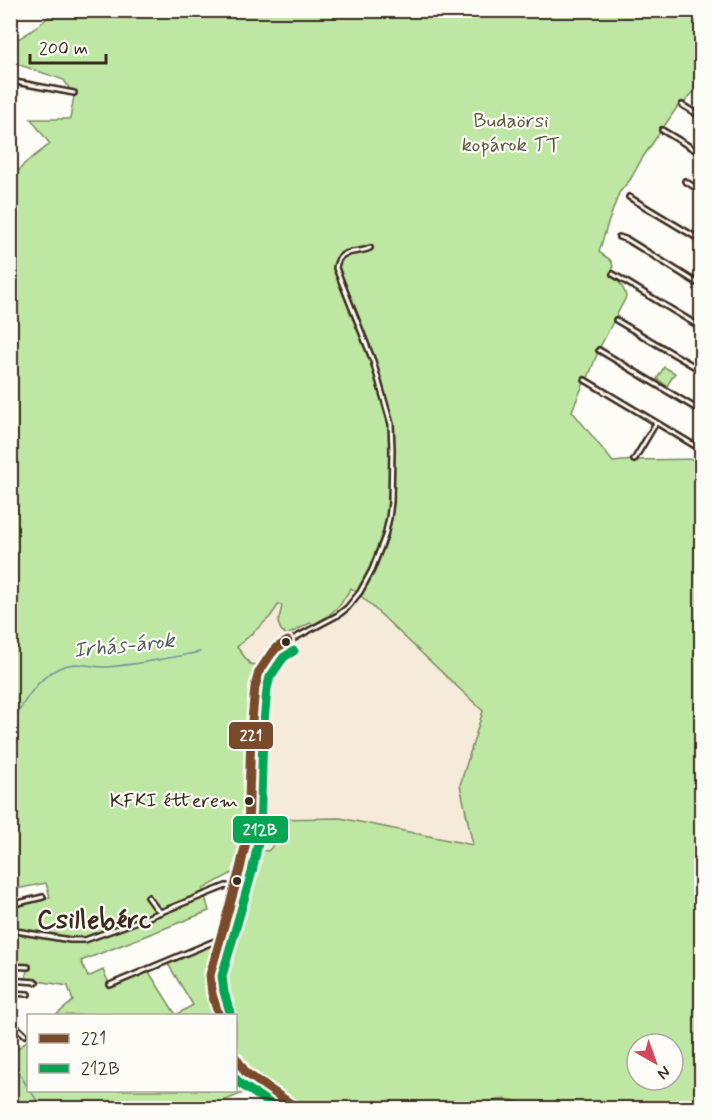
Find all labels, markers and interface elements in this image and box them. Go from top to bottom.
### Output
scale bar [30,27,106,65]
text: 200 m [39,37,88,61]
park label: Budaörsi kopárok TT [462,107,560,159]
water label: Irhás-árok [72,627,178,665]
unlabelled marker [280,636,292,648]
line badge: 221 [228,721,274,750]
text: 221 [240,726,262,747]
place label: KFKI étterem [110,788,238,815]
marker: KFKI étterem [243,795,255,807]
line badge: 212B [232,815,289,844]
text: 212B [243,820,277,841]
unlabelled marker [231,875,243,887]
district label: Csillebérc [37,903,152,938]
legend [27,1014,237,1092]
text: 221 [81,1027,106,1051]
north arrow [625,1032,685,1092]
text: 212B [81,1057,120,1081]
text: N [653,1061,675,1084]

